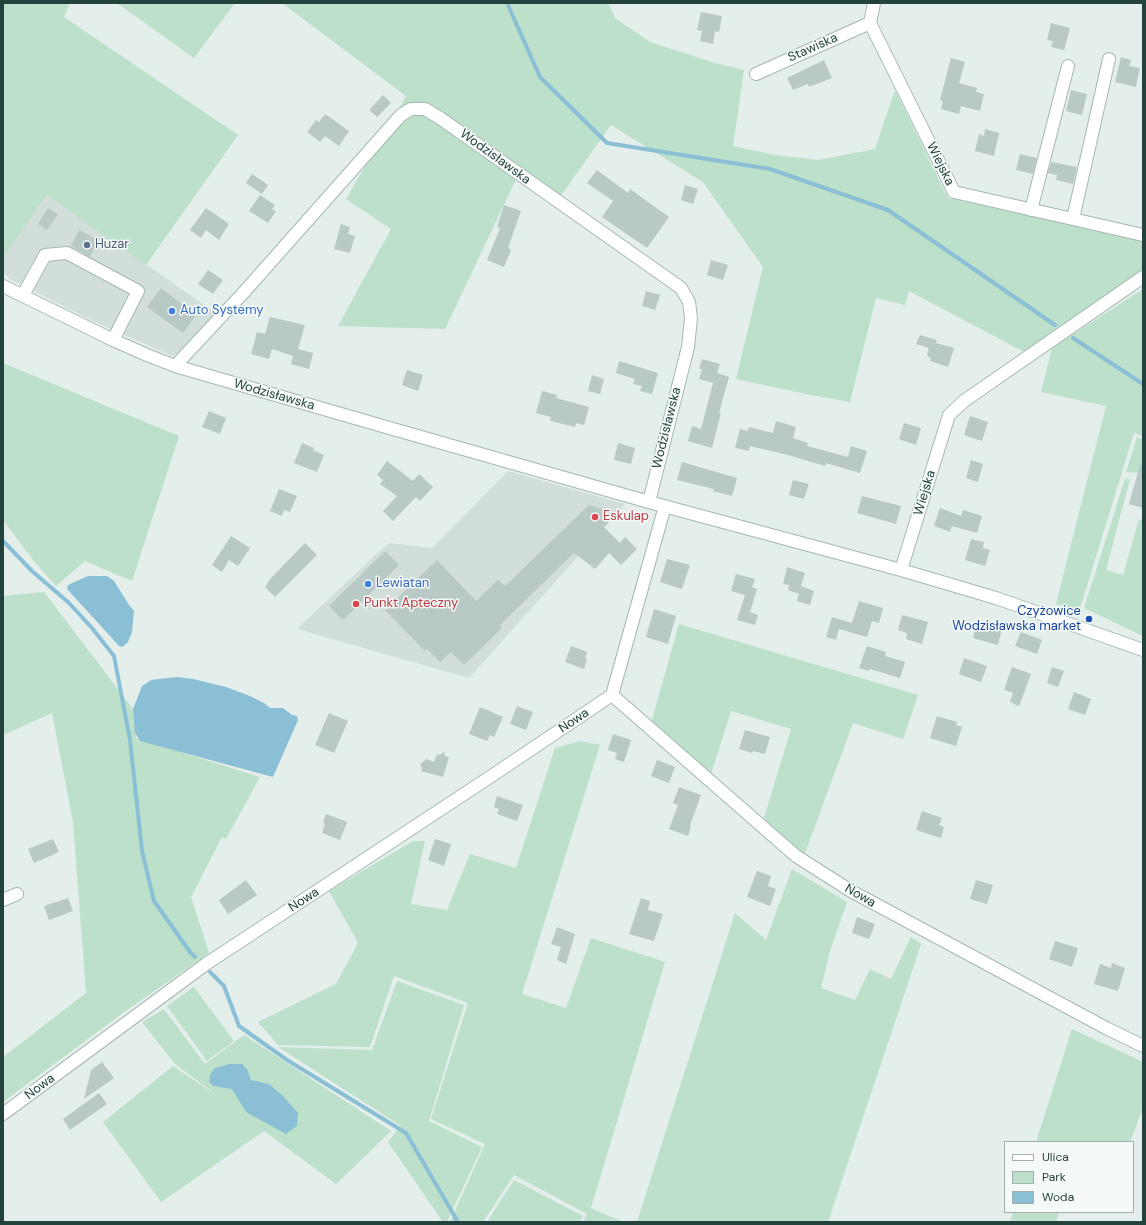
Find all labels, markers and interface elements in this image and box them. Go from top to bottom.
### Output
street label: Stawiska [786,30,840,66]
street label: Wodzisławska [457,126,533,188]
street label: Wiejska [923,140,957,188]
place label: Huzar [95,237,129,253]
marker: Huzar [82,240,92,250]
place label: Auto Systemy [180,303,264,319]
marker: Auto Systemy [167,306,177,316]
street label: Wodzisławska [232,376,316,414]
street label: Wodzisławska [649,386,685,470]
street label: Wiejska [911,469,939,517]
place label: Eskulap [603,509,649,525]
marker: Eskulap [590,512,600,522]
place label: Lewiatan [376,576,429,592]
marker: Lewiatan [363,579,373,589]
place label: Punkt Apteczny [364,596,458,612]
marker: Punkt Apteczny [351,599,361,609]
place label: Czyżowice Wodzisławska market [952,604,1081,635]
marker: Czyżowice Wodzisławska market [1084,614,1094,624]
street label: Nowa [556,705,592,737]
street label: Nowa [842,881,878,911]
street label: Nowa [286,884,322,916]
street label: Nowa [22,1071,58,1103]
legend [1004,1141,1134,1213]
text: Ulica [1042,1149,1069,1165]
text: Park [1042,1169,1066,1185]
text: Woda [1042,1189,1074,1205]

